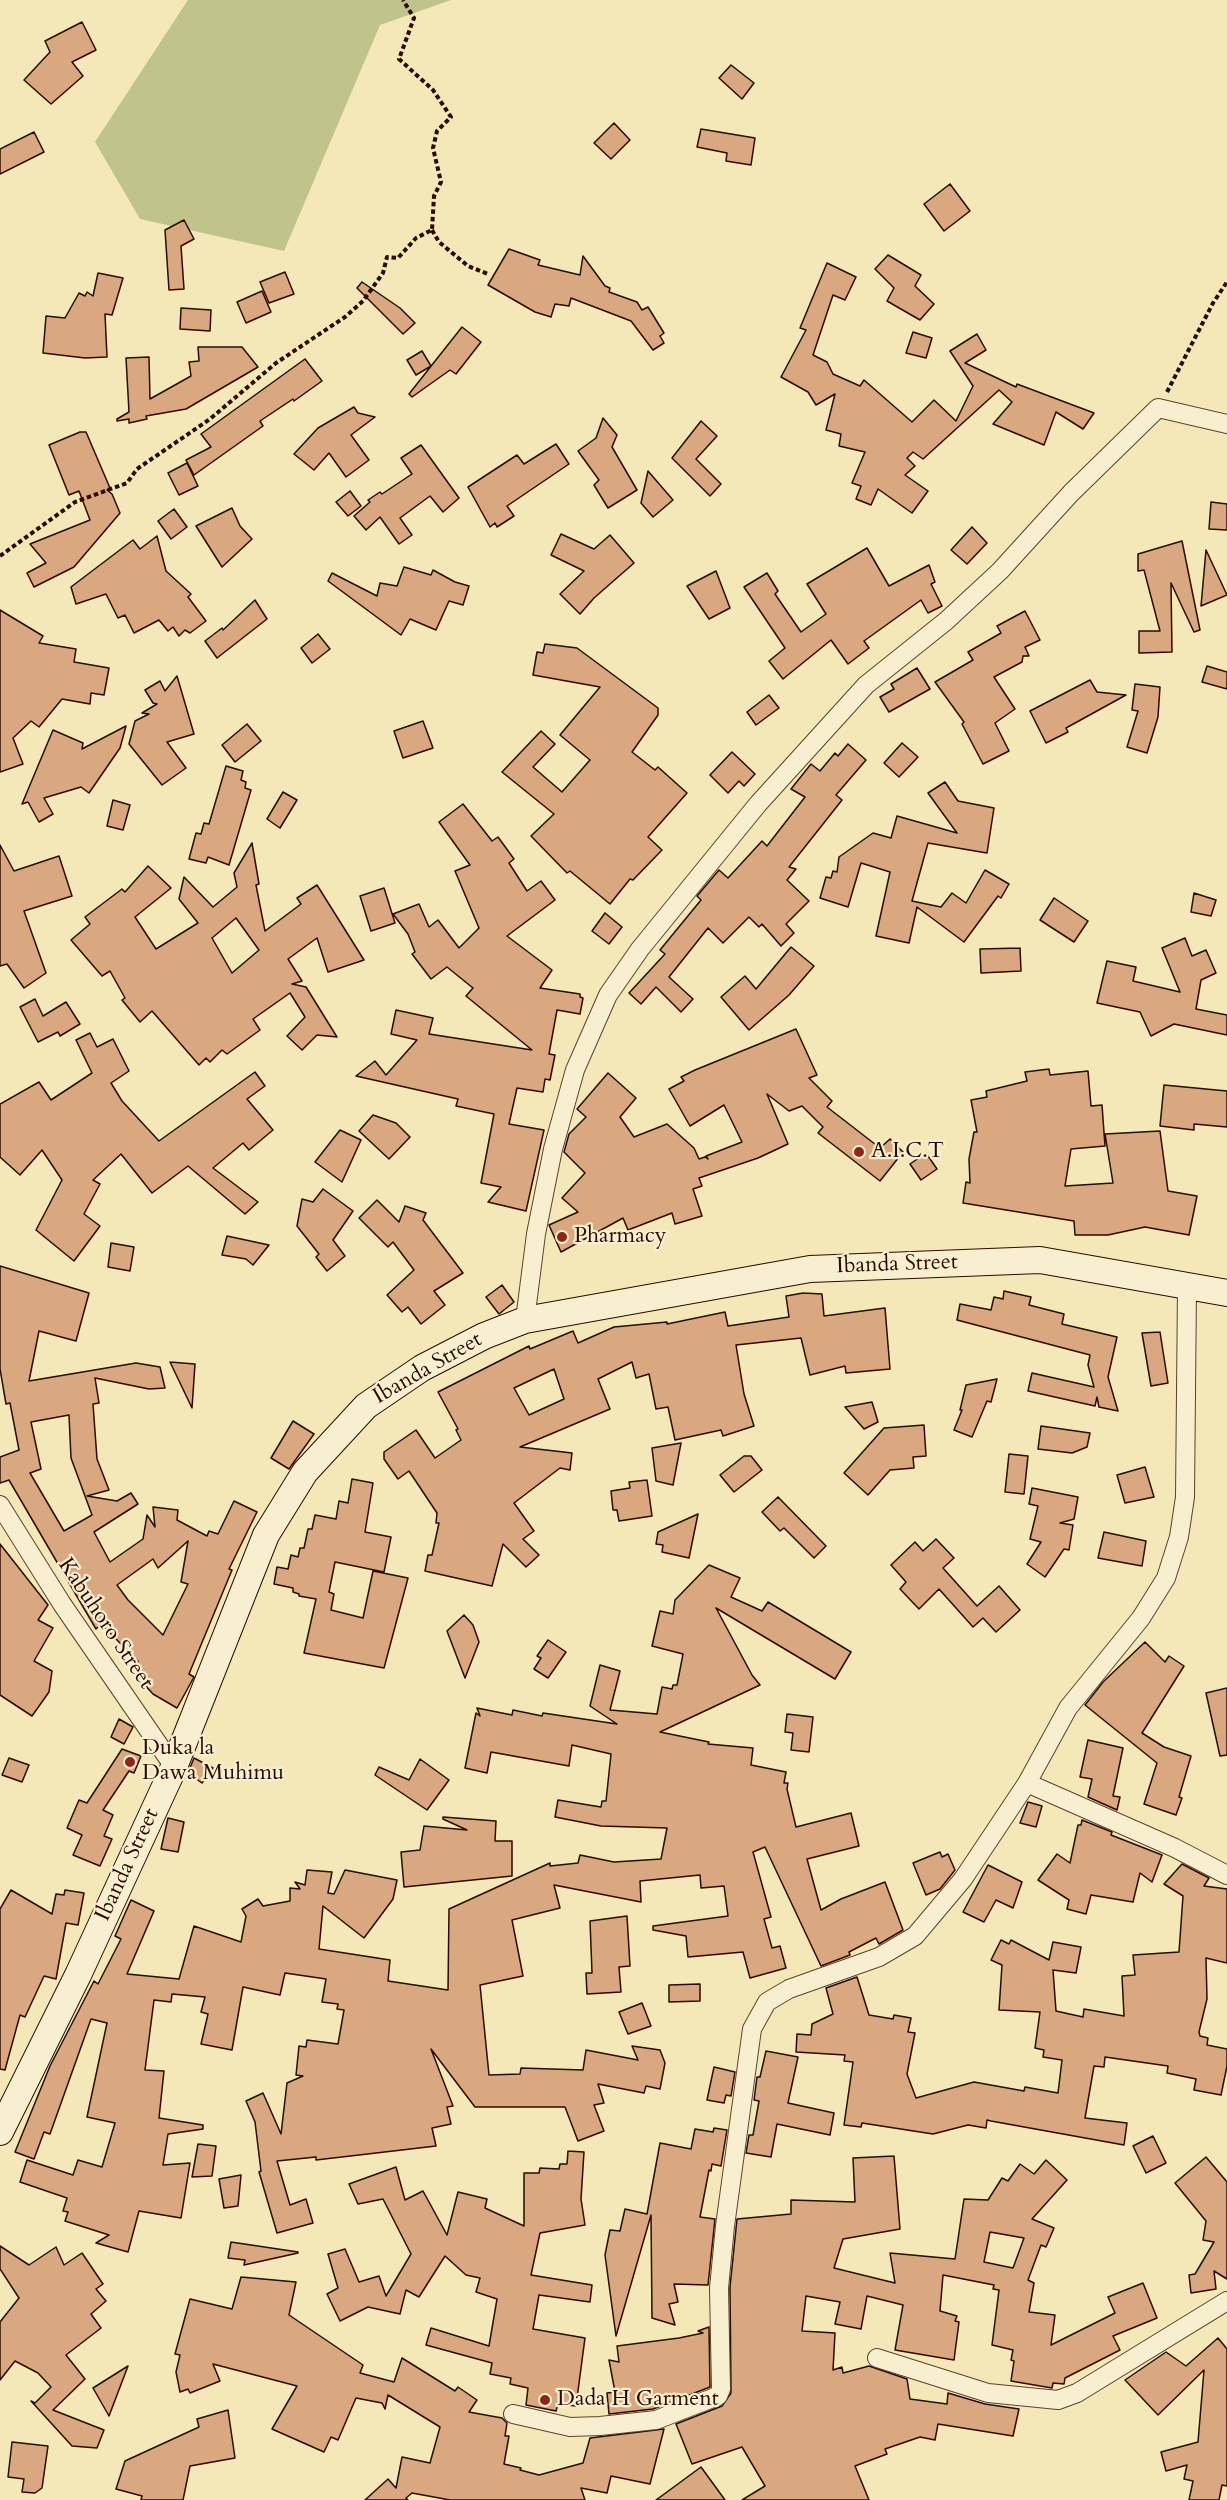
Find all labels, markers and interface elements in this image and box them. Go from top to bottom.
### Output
place label: A.I.C.T [871,1139,944,1165]
marker: A.I.C.T [852,1145,866,1159]
place label: Pharmacy [574,1224,666,1250]
marker: Pharmacy [555,1230,569,1244]
street label: Ibanda Street [836,1250,958,1280]
street label: Ibanda Street [369,1327,487,1411]
street label: Kabuhoro Street [51,1553,159,1695]
place label: Duka la Dawa Muhimu [142,1736,284,1788]
marker: Duka la Dawa Muhimu [123,1755,137,1769]
street label: Ibanda Street [90,1804,166,1926]
place label: Dada H Garment [557,2387,719,2413]
marker: Dada H Garment [538,2393,552,2407]

